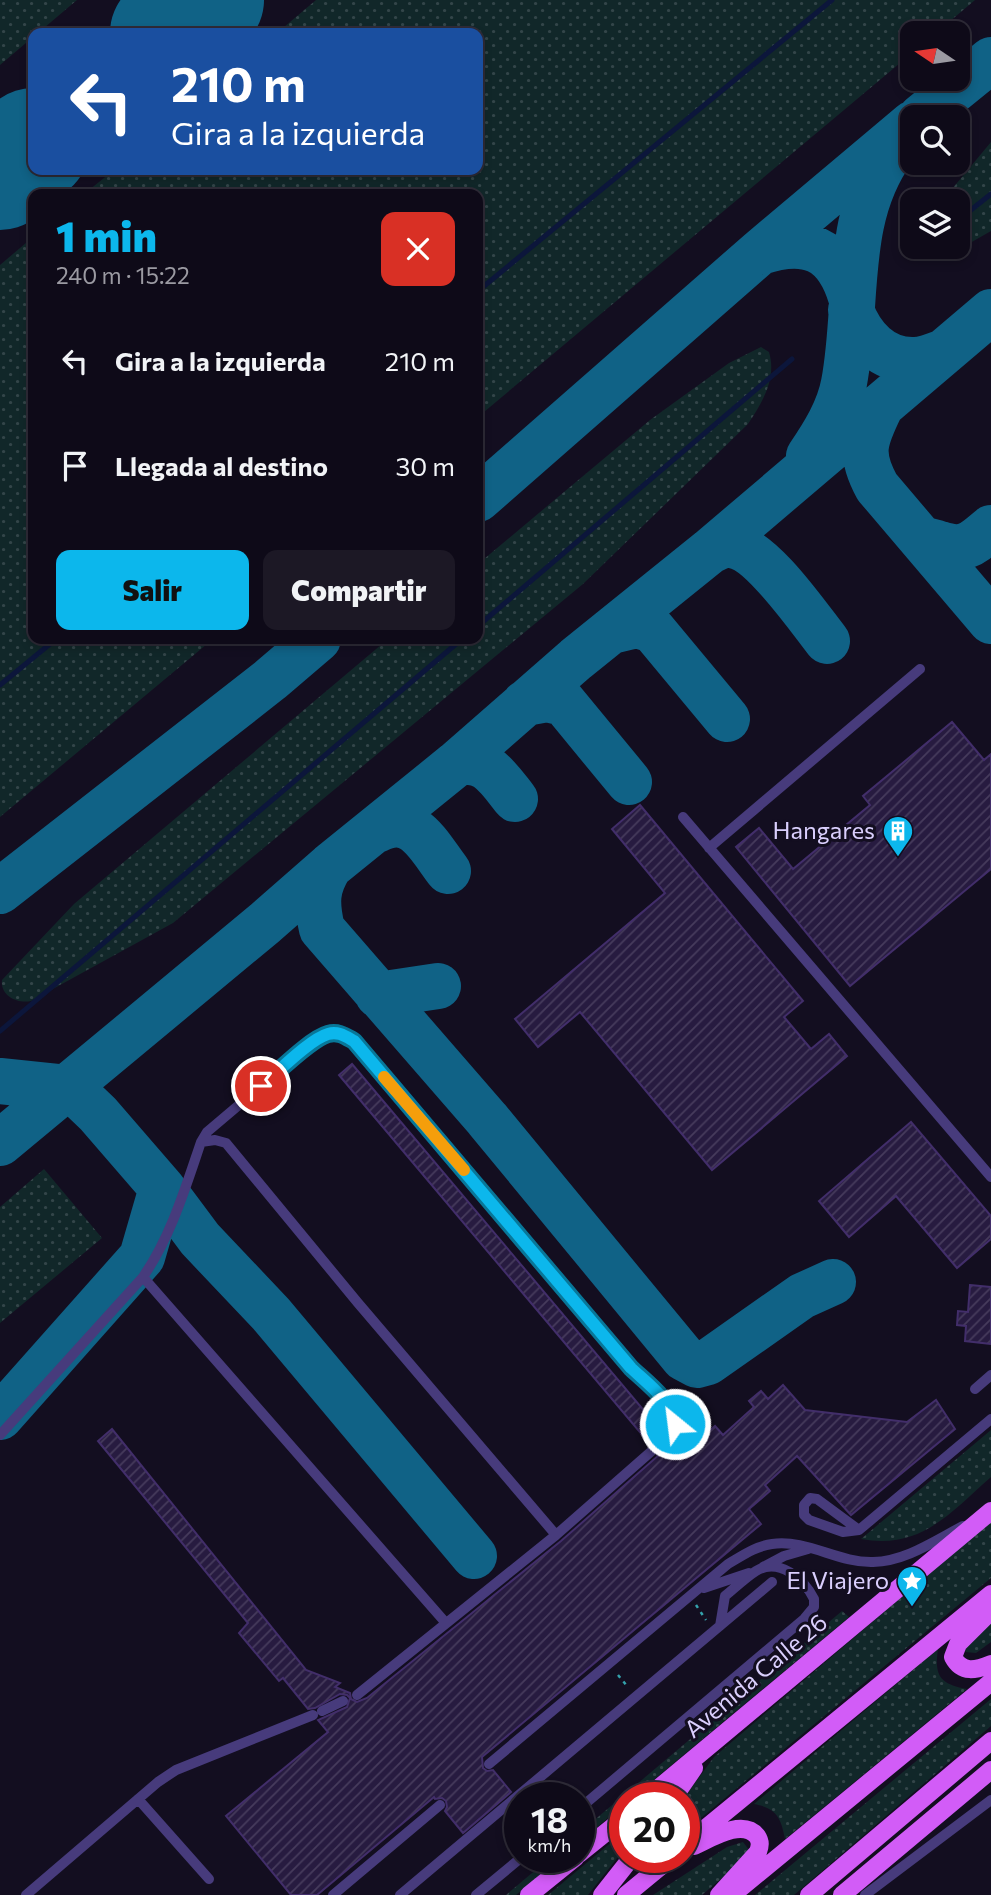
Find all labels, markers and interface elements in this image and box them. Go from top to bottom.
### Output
north arrow [900,21,970,91]
map controls [900,21,970,259]
text: 210 m [171,52,306,112]
icon: left [56,56,147,147]
button: search [900,105,970,175]
text: Gira a la izquierda [171,112,425,152]
button: layers [900,189,970,259]
text: 1 min [56,209,157,261]
button: close [381,212,455,286]
text: 240 m · 15:22 [56,261,190,289]
icon: left [56,342,94,380]
text: Gira a la izquierda [115,345,326,376]
text: 210 m [385,345,455,376]
icon: arrive [56,447,94,485]
text: Llegada al destino [115,450,328,481]
text: 30 m [396,450,455,481]
button: Salir [56,550,249,630]
button: Compartir [263,550,455,630]
building icon: Hangares [881,814,915,858]
place label: Hangares [773,815,875,844]
pin [231,1056,291,1116]
icon: arrive [242,1067,280,1105]
position arrow [638,1387,712,1461]
place icon: El Viajero [895,1564,929,1608]
place label: El Viajero [787,1565,889,1594]
street label: Avenida Calle 26 [678,1607,832,1743]
speed limit sign: 20 [609,1782,700,1873]
text: 18 [531,1797,568,1840]
text: km/h [528,1834,571,1856]

